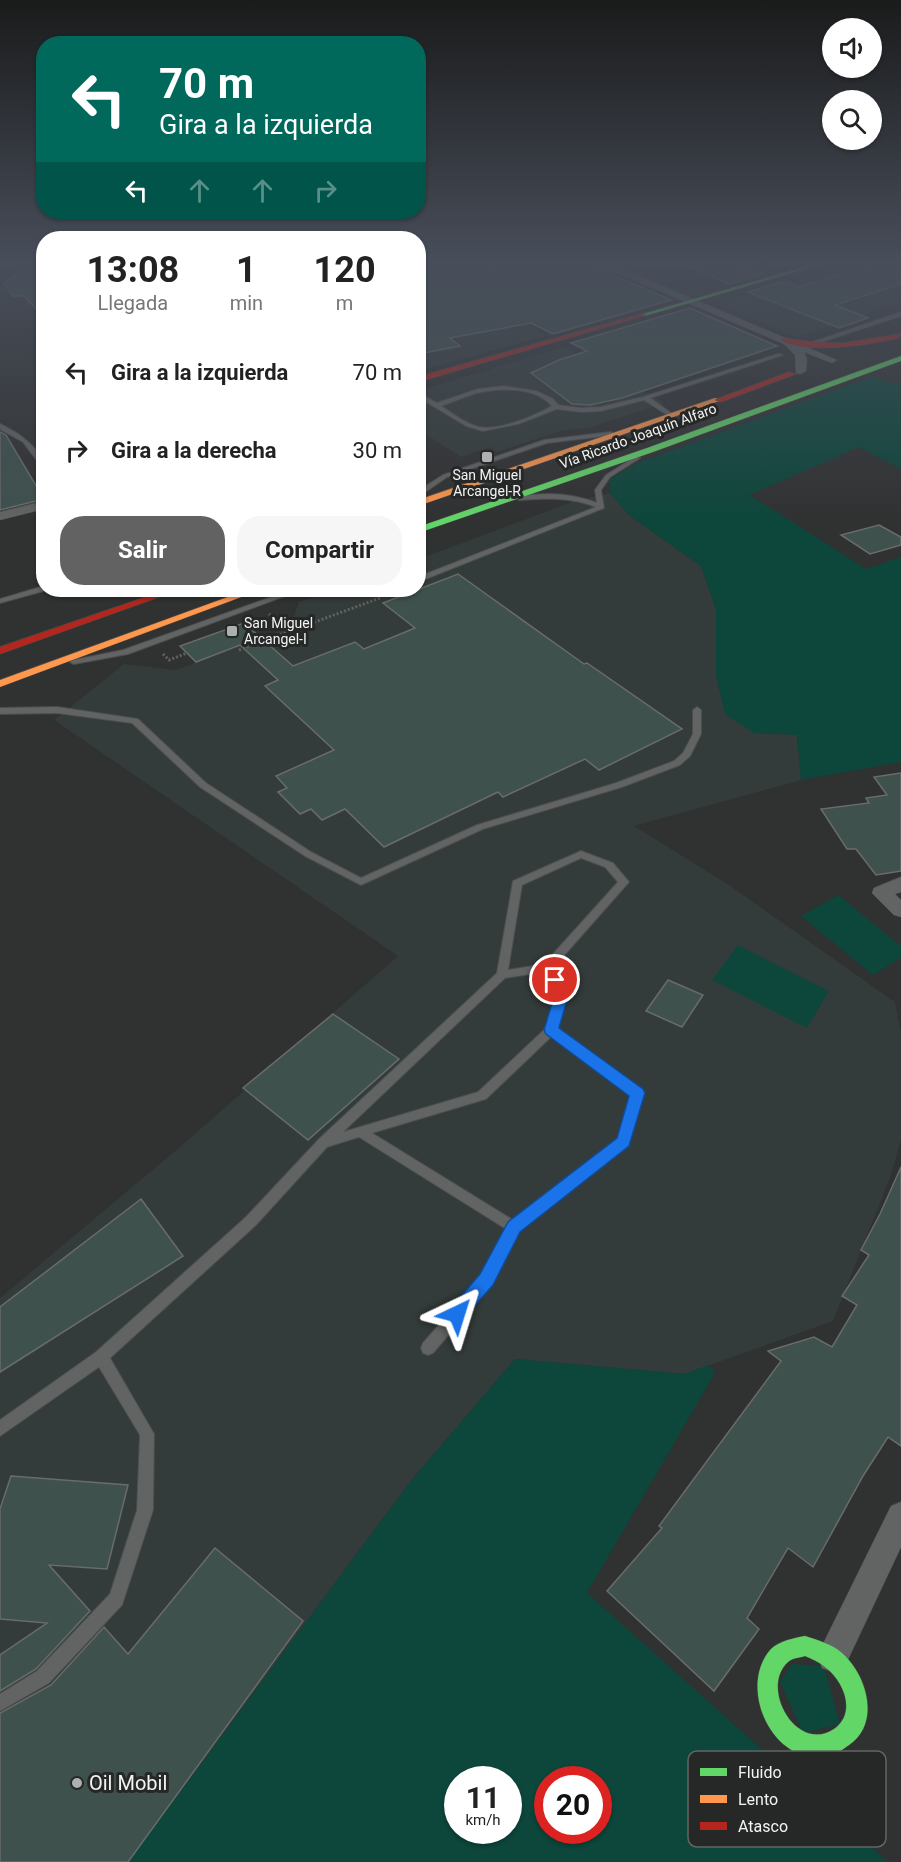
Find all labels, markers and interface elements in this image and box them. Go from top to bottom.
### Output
map controls [822,18,882,150]
button: sound [822,18,882,78]
text: 70 m [159,59,254,108]
icon: left [60,60,138,138]
button: search [822,90,882,150]
text: Gira a la izquierda [159,109,373,141]
icon: left [120,174,153,207]
icon: ahead [183,174,216,207]
icon: ahead [246,174,279,207]
icon: right [309,174,342,207]
text: 13:08 [86,249,179,291]
text: 1 [236,249,257,291]
text: 120 [314,249,376,291]
text: Llegada [98,291,168,315]
text: min [230,291,263,315]
text: m [336,291,353,315]
icon: left [60,356,93,389]
text: Gira a la izquierda [111,360,288,385]
text: 70 m [353,360,402,385]
street label: Vía Ricardo Joaquín Alfaro [557,400,719,472]
icon: right [60,434,93,467]
text: Gira a la derecha [111,438,277,463]
text: 30 m [353,438,402,463]
marker: San Miguel Arcangel-R [480,450,494,464]
place label: San Miguel Arcangel-R [452,467,522,499]
button: Salir [60,516,225,585]
button: Compartir [237,516,402,585]
place label: San Miguel Arcangel-I [244,615,313,647]
marker: San Miguel Arcangel-I [225,624,239,638]
pin [529,954,580,1005]
icon: arrive [538,963,571,996]
position arrow [425,1282,489,1346]
legend [688,1751,886,1847]
text: Fluido [738,1763,782,1782]
speed limit sign: 20 [534,1766,612,1844]
place label: Oil Mobil [89,1771,167,1795]
marker: Oil Mobil [70,1776,84,1790]
text: 11 [466,1780,500,1815]
text: Lento [738,1790,778,1809]
text: km/h [465,1811,501,1829]
text: Atasco [738,1817,788,1836]

